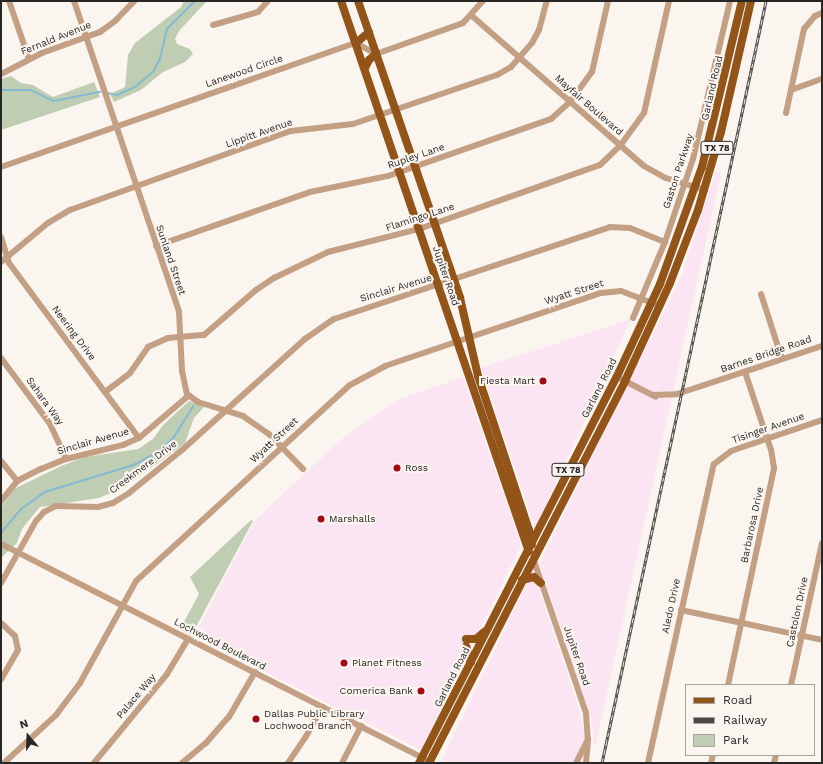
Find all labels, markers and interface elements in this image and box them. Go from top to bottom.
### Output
street label: Fernald Avenue [19,18,93,58]
street label: Lanewood Circle [204,52,284,90]
street label: Garland Road [699,55,725,121]
street label: Mayfair Boulevard [552,72,626,138]
street label: Lippitt Avenue [224,116,294,150]
street label: Gaston Parkway [660,132,696,210]
street label: Rupley Lane [386,141,446,171]
road number: TX 78 [700,141,734,155]
street label: Flamingo Lane [384,200,456,234]
street label: Sunland Street [153,223,189,297]
street label: Jupiter Road [430,244,462,308]
street label: Sinclair Avenue [358,271,434,305]
street label: Wyatt Street [543,277,605,307]
street label: Neering Drive [50,303,98,363]
street label: Barnes Bridge Road [719,333,813,375]
street label: Garland Road [579,356,619,420]
street label: Sahara Way [24,375,66,427]
place label: Fiesta Mart [480,375,535,387]
marker: Fiesta Mart [538,376,548,386]
street label: Tisinger Avenue [730,410,806,446]
street label: Wyatt Street [247,415,301,465]
street label: Sinclair Avenue [55,425,131,457]
street label: Creekmere Drive [107,438,179,496]
place label: Ross [405,462,428,474]
marker: Ross [392,463,402,473]
road number: TX 78 [551,463,585,477]
street label: Barbarosa Drive [738,486,766,564]
place label: Marshalls [329,513,376,525]
marker: Marshalls [316,514,326,524]
street label: Castolon Drive [784,576,810,648]
street label: Aledo Drive [659,577,683,635]
street label: Lochwood Boulevard [172,616,268,672]
street label: Jupiter Road [561,624,593,688]
street label: Garland Road [432,645,472,709]
place label: Planet Fitness [352,657,422,669]
marker: Planet Fitness [339,658,349,668]
street label: Palace Way [114,671,158,721]
legend [685,684,815,756]
place label: Comerica Bank [339,685,413,697]
marker: Comerica Bank [416,686,426,696]
text: Road [723,693,752,707]
place label: Dallas Public Library Lochwood Branch [264,707,364,730]
text: Railway [723,713,767,727]
marker: Dallas Public Library Lochwood Branch [251,714,261,724]
north arrow [8,716,48,756]
text: N [18,717,30,732]
text: Park [723,733,749,747]

